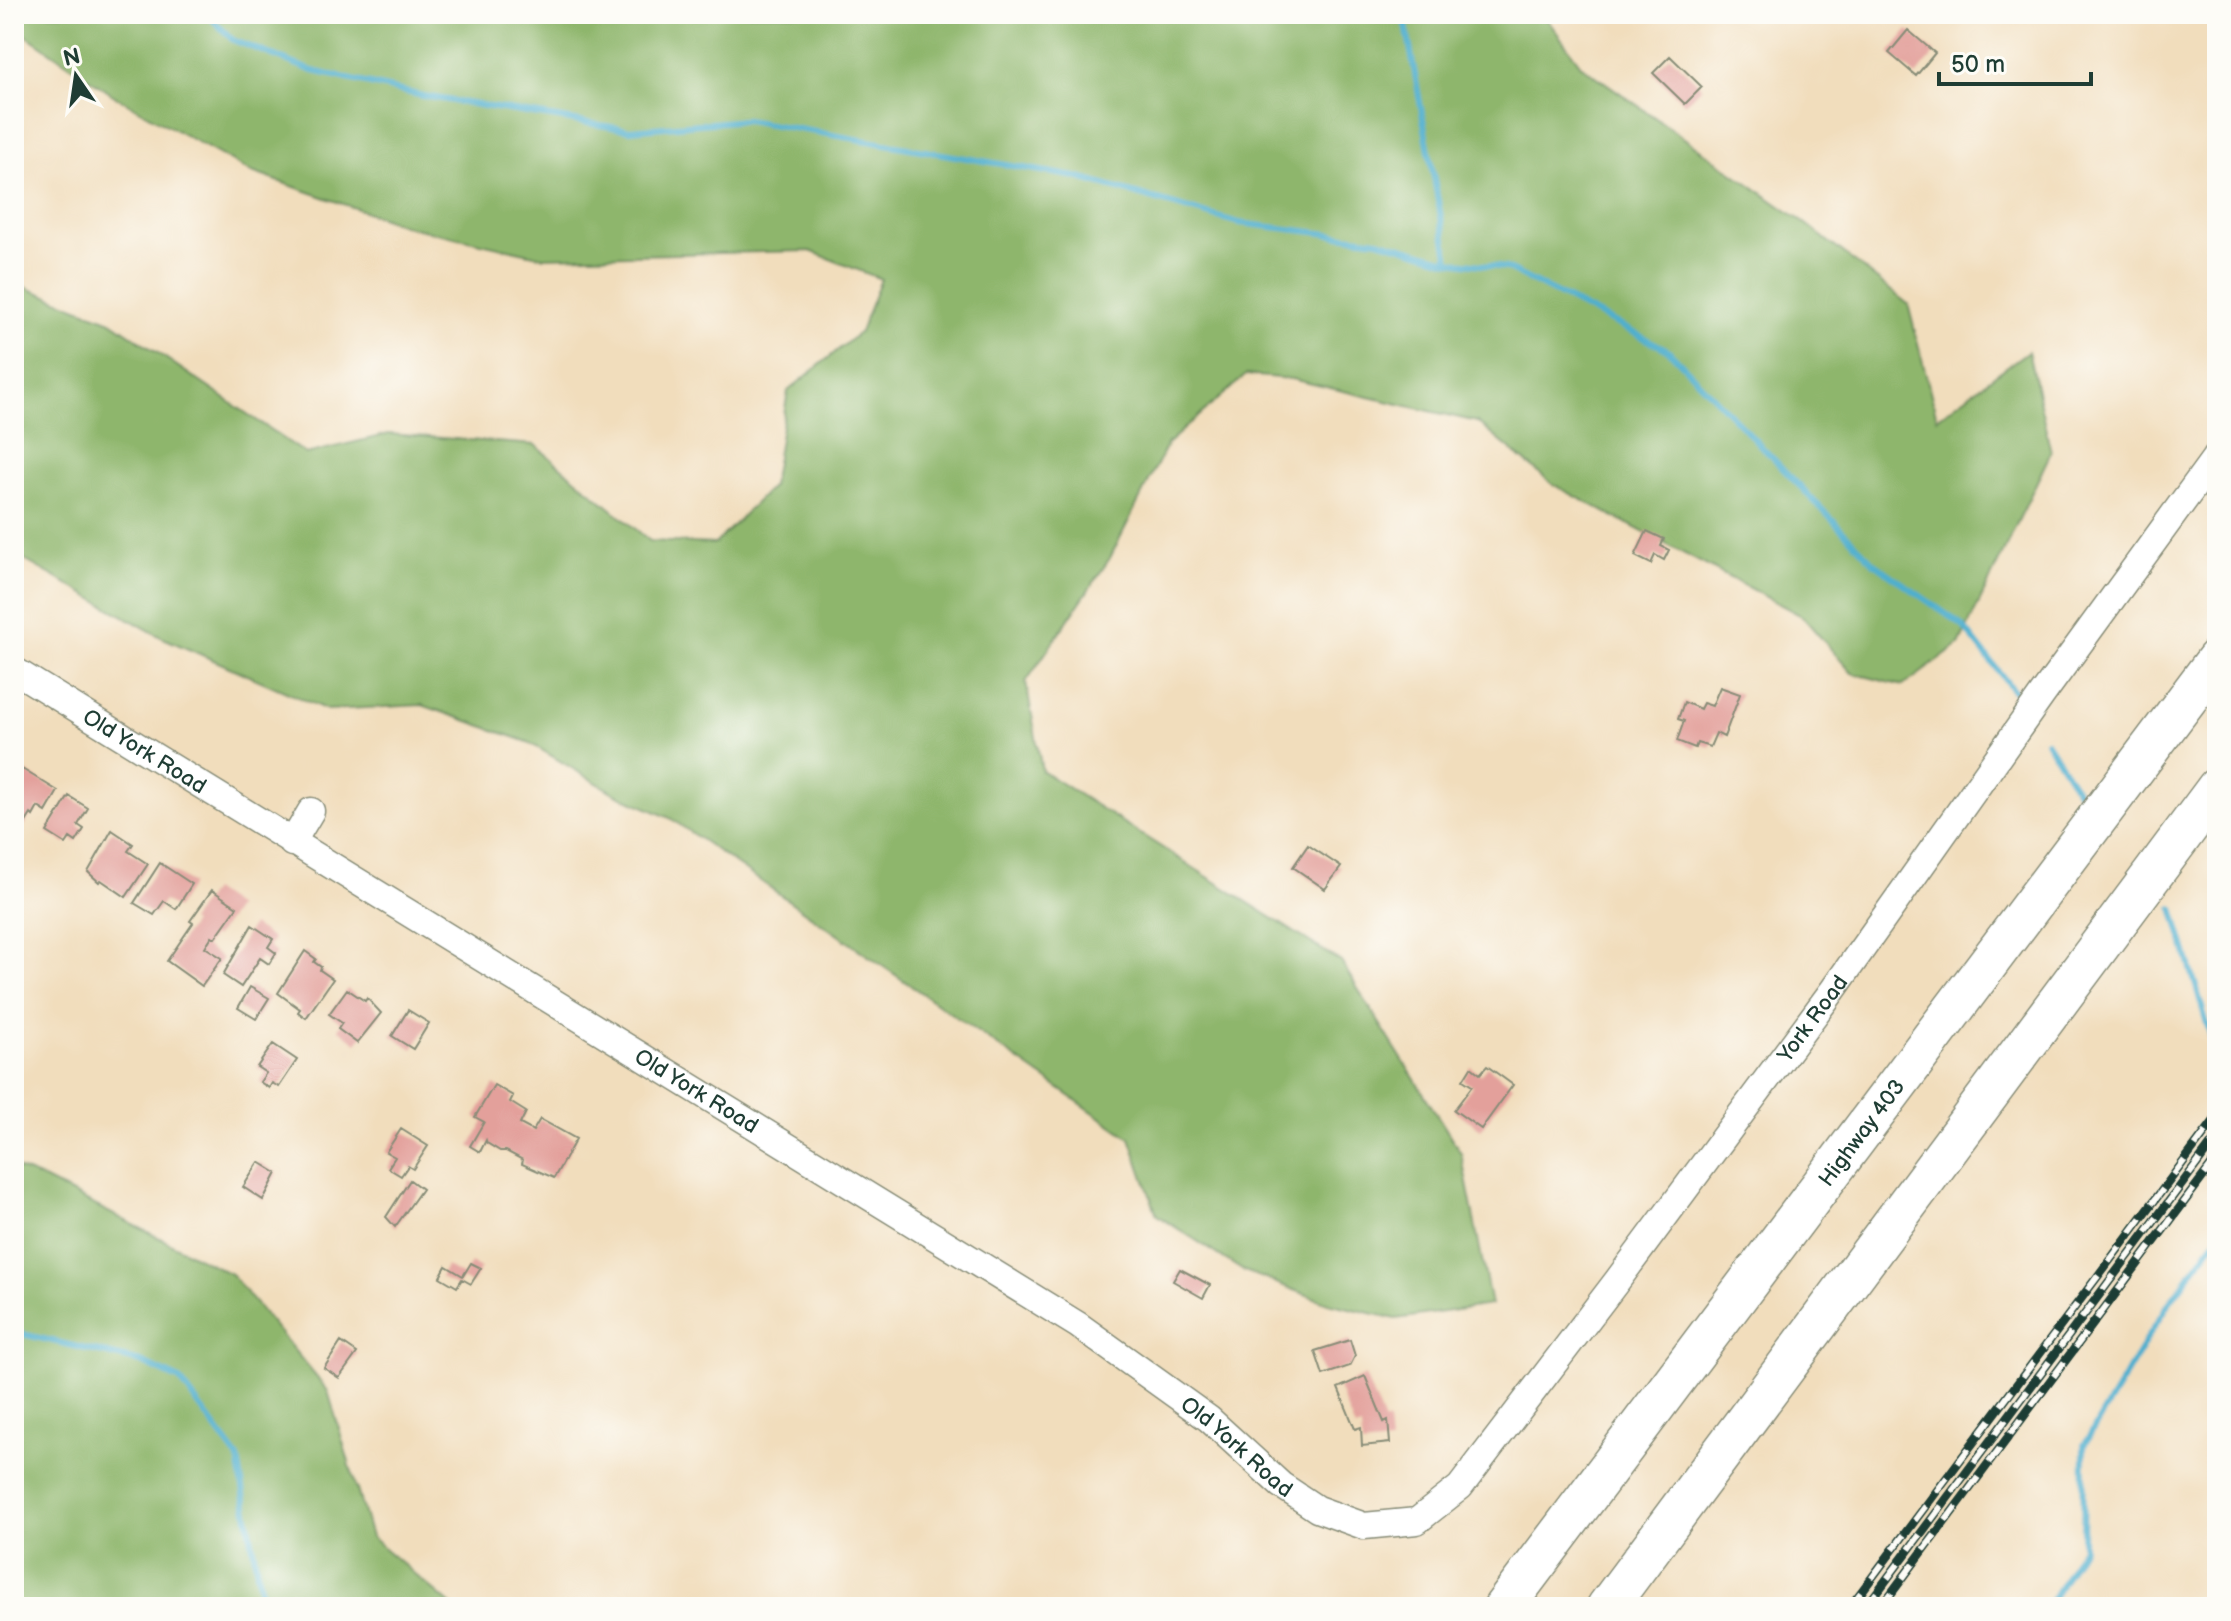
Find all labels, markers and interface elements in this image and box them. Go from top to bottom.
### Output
north arrow [36,36,116,116]
scale bar [1939,36,2091,86]
text: N [61,43,83,73]
text: 50 m [1951,50,2005,79]
street label: Old York Road [78,704,211,800]
street label: York Road [1772,970,1854,1069]
street label: Old York Road [629,1043,763,1140]
street label: Highway 403 [1813,1074,1911,1192]
street label: Old York Road [1175,1391,1297,1504]

